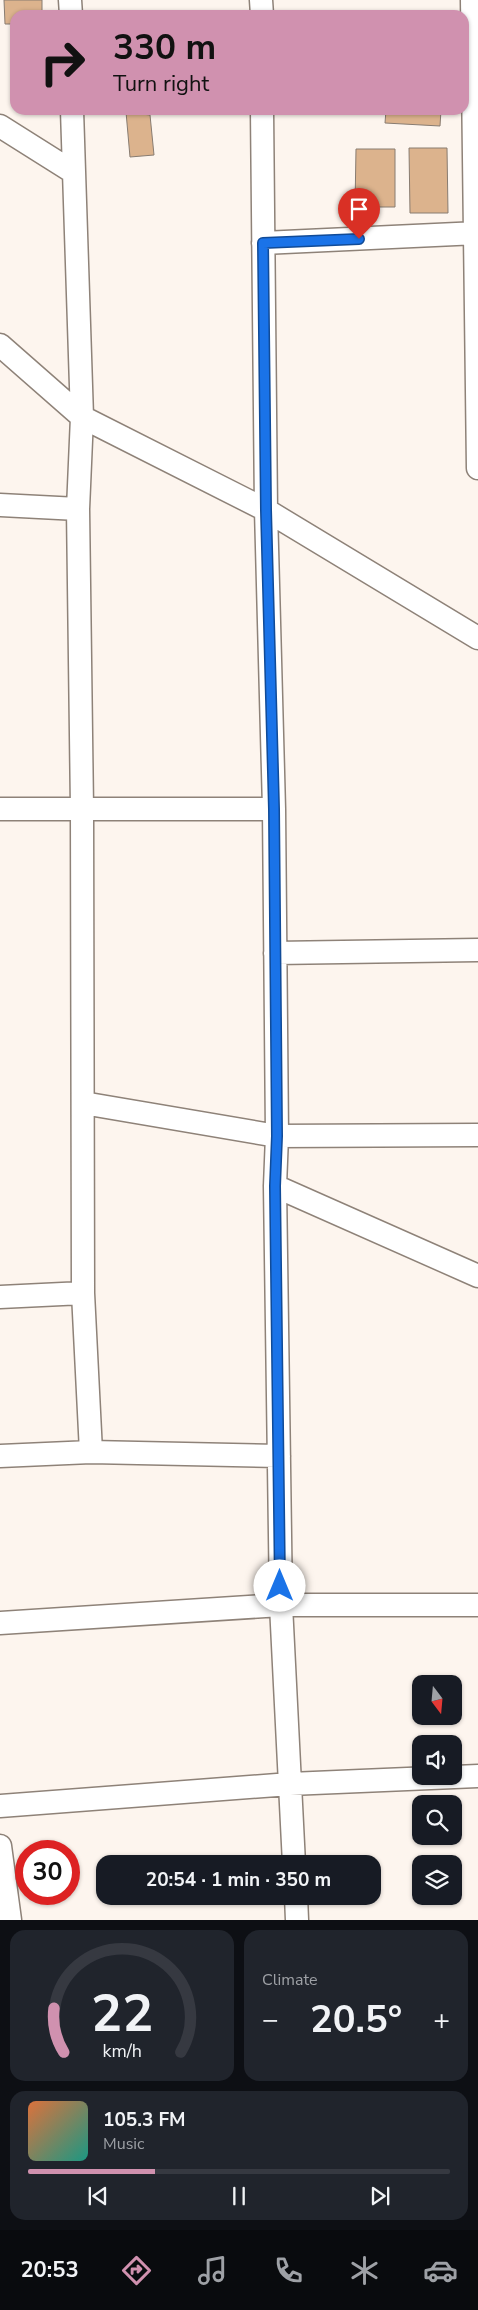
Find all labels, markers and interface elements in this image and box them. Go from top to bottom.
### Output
text: 330 m [113,24,216,71]
icon: right [30,30,95,95]
text: Turn right [113,69,209,99]
pin [338,188,380,239]
icon: arrive [345,195,373,223]
position arrow [253,1559,305,1611]
north arrow [412,1675,462,1725]
map controls [412,1675,462,1905]
button: sound [412,1735,462,1785]
button: search [412,1795,462,1845]
speed limit sign: 30 [15,1840,80,1905]
button: layers [412,1855,462,1905]
text: 20:54 · 1 min · 350 m [146,1867,331,1893]
text: Climate [262,1969,317,1991]
text: 22 [91,1978,153,2049]
text: 20.5° [310,1994,402,2045]
text: − [262,2001,279,2039]
text: + [433,2001,450,2039]
text: km/h [102,2039,142,2063]
text: 105.3 FM [103,2107,186,2133]
text: Music [103,2133,144,2155]
icon: previous [84,2182,112,2210]
icon: pause [225,2182,253,2210]
icon: next [366,2182,394,2210]
icon: directions [119,2253,154,2288]
icon: music [195,2253,230,2288]
icon: phone [271,2253,306,2288]
icon: climate [347,2253,382,2288]
icon: car [423,2253,458,2288]
text: 20:53 [20,2255,79,2285]

